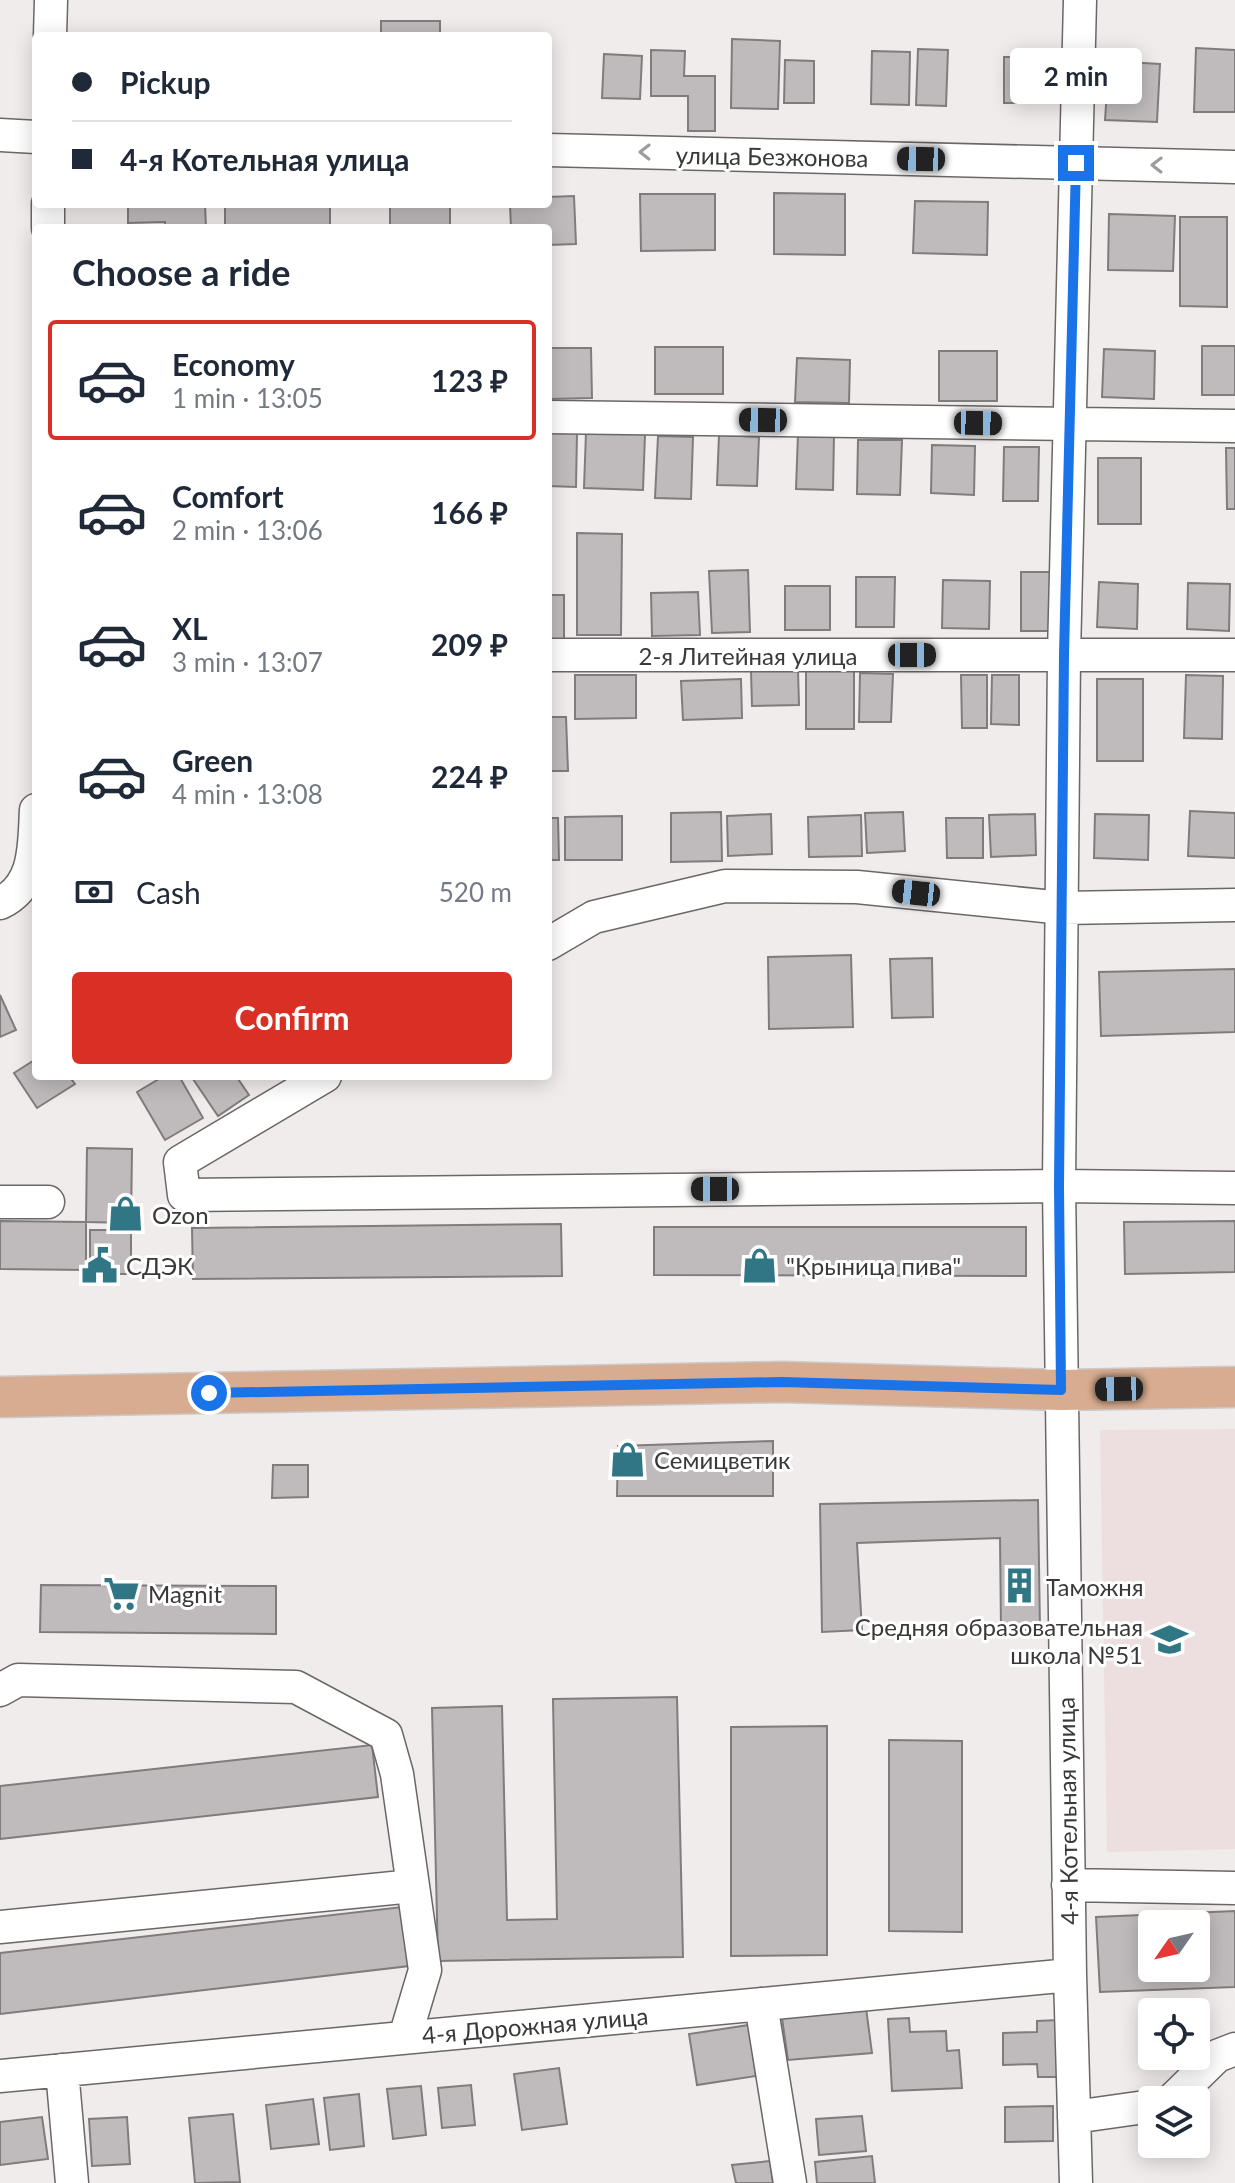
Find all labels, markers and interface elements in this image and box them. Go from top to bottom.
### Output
callout: 2 min [1010,47,1142,103]
text: 2 min [1044,60,1108,92]
text: Pickup [120,64,211,100]
street label: улица Безжонова [675,140,869,172]
text: 4-я Котельная улица [120,141,409,177]
one-way arrow [638,144,651,161]
route end [1058,145,1094,181]
car [897,147,945,171]
one-way arrow [1150,157,1163,174]
text: Choose a ride [72,250,291,294]
icon: car [76,344,148,416]
text: Economy [172,346,295,382]
text: 123 ₽ [431,362,508,398]
text: 1 min · 13:05 [172,382,323,414]
car [739,408,787,432]
car [954,411,1002,435]
icon: car [76,476,148,548]
text: Comfort [172,478,284,514]
text: 166 ₽ [431,494,508,530]
text: 2 min · 13:06 [172,514,323,546]
icon: car [76,608,148,680]
text: XL [172,610,208,646]
text: 209 ₽ [431,626,508,662]
street label: 2-я Литейная улица [639,641,857,670]
car [888,643,936,667]
text: 3 min · 13:07 [172,646,323,678]
icon: car [76,740,148,812]
text: Green [172,742,253,778]
text: 224 ₽ [431,758,508,794]
text: 4 min · 13:08 [172,778,323,810]
icon: cash [72,870,116,914]
text: Cash [136,874,201,910]
text: 520 m [439,876,512,908]
car [891,879,941,907]
button: Confirm [72,972,512,1064]
car [691,1177,739,1201]
shop icon: Ozon [107,1195,145,1233]
place label: Ozon [152,1200,209,1229]
public building icon: СДЭК [81,1246,119,1284]
shop icon: "Крыница пива" [741,1246,779,1284]
place label: СДЭК [126,1251,193,1280]
place label: "Крыница пива" [786,1251,961,1280]
route start [191,1375,227,1411]
car [1095,1377,1143,1401]
shop icon: Семицветик [609,1440,647,1478]
place label: Семицветик [654,1445,791,1474]
building icon: Таможня [1001,1567,1039,1605]
place label: Таможня [1046,1572,1144,1601]
supermarket icon: Magnit [103,1574,141,1612]
place label: Magnit [148,1579,222,1608]
place label: Средняя образовательная школа №51 [855,1612,1143,1669]
school or university icon: Средняя образовательная школа №51 [1150,1621,1188,1659]
street label: 4-я Котельная улица [1051,1697,1083,1925]
north arrow [1138,1910,1210,1982]
map controls [1138,1910,1210,2158]
button: locate [1138,1998,1210,2070]
street label: 4-я Дорожная улица [421,2001,649,2049]
button: layers [1138,2086,1210,2158]

